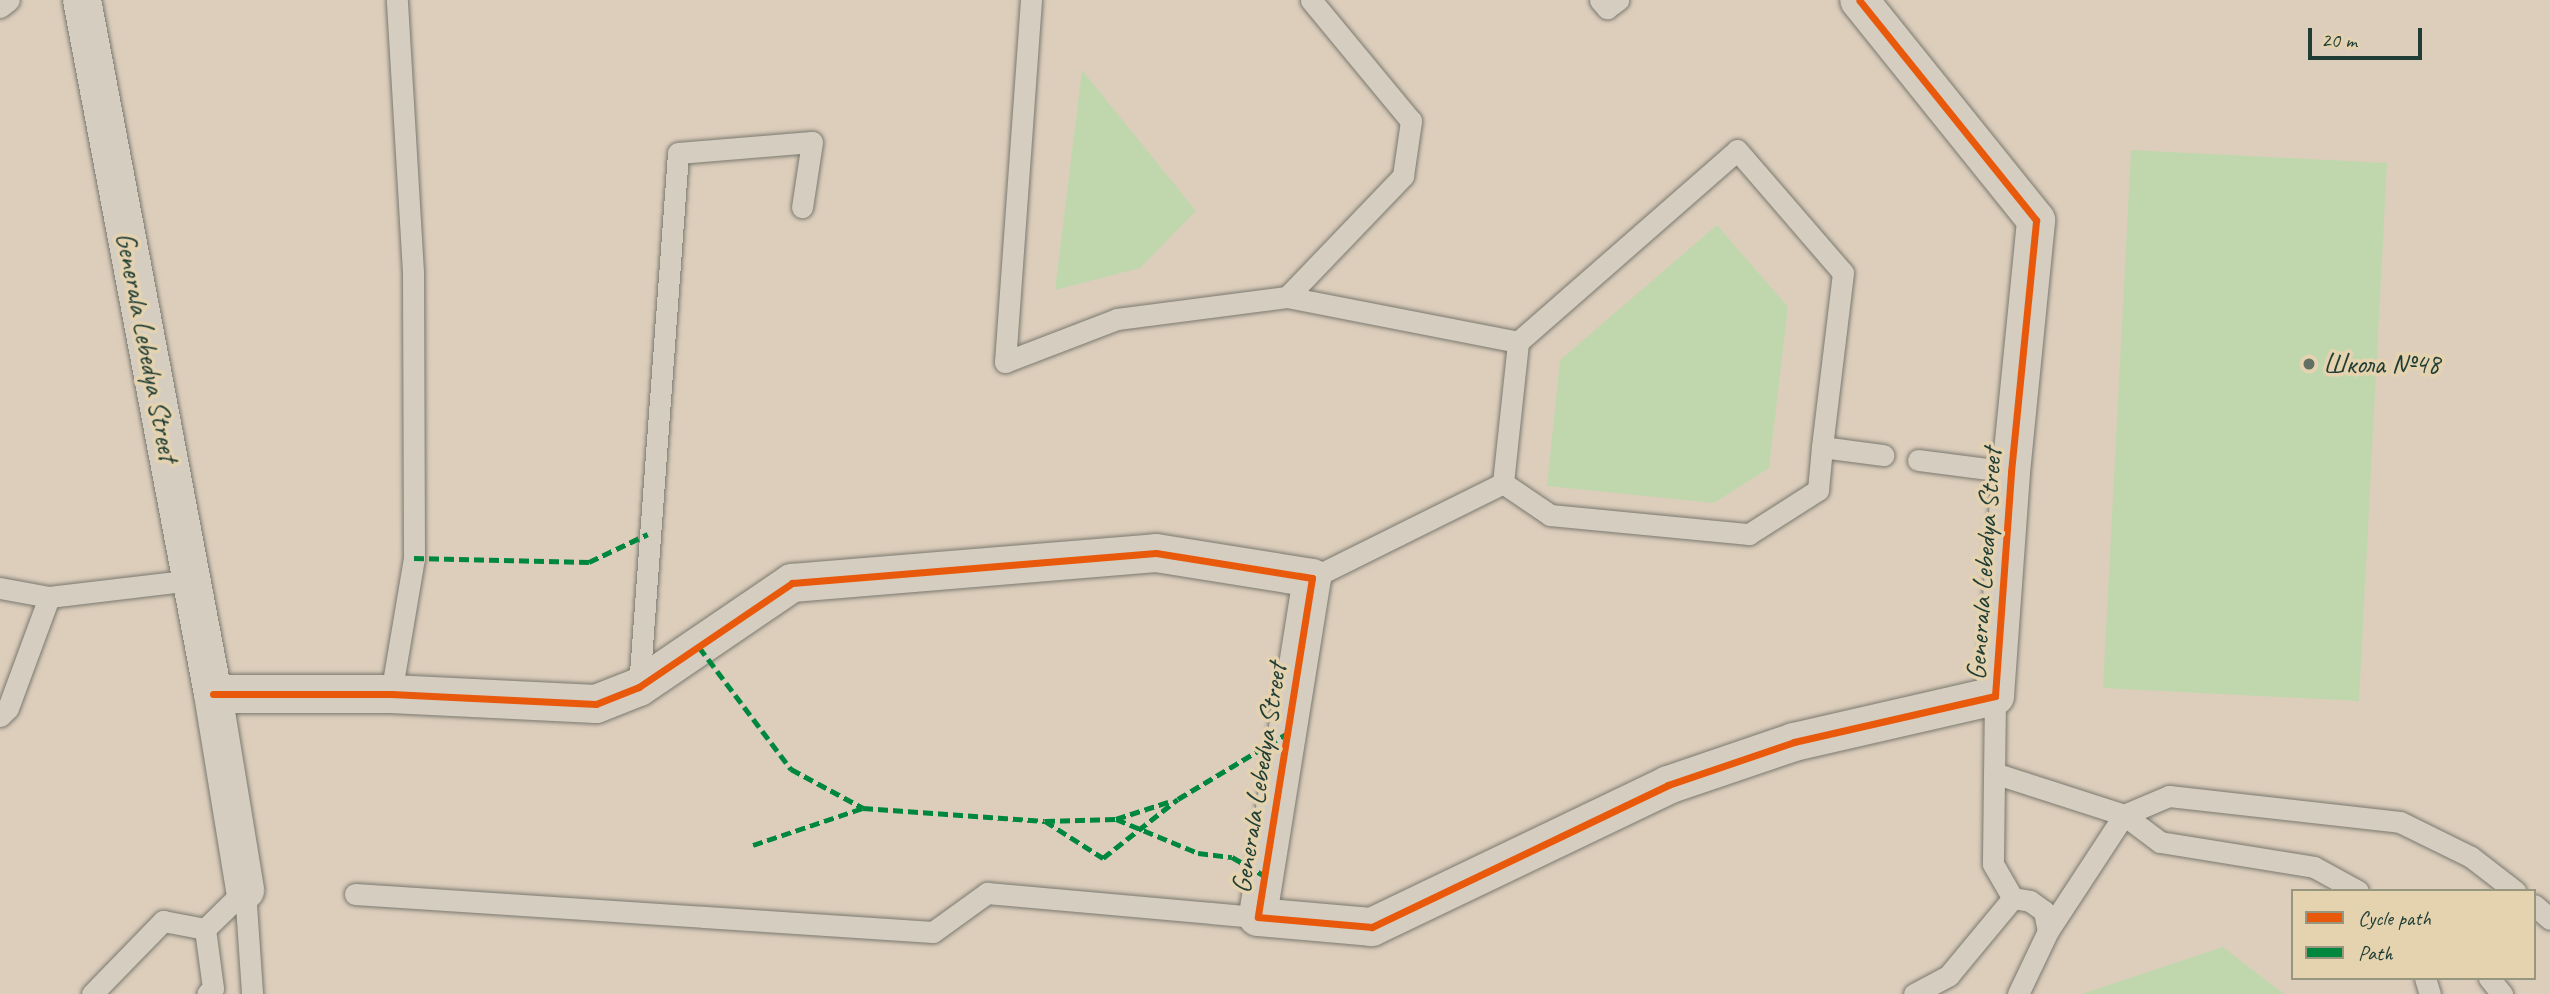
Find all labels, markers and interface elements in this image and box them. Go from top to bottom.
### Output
scale bar [2312,14,2426,58]
text: 20 m [2321,27,2357,53]
street label: Generala Lebedya Street [108,230,186,464]
place label: Школа №48 [2323,347,2440,381]
marker: Школа №48 [2301,356,2317,372]
street label: Generala Lebedya Street [1959,447,2009,681]
street label: Generala Lebedya Street [1224,661,1294,895]
legend [2291,889,2536,980]
text: Cycle path [2358,905,2431,931]
text: Path [2358,940,2393,966]

